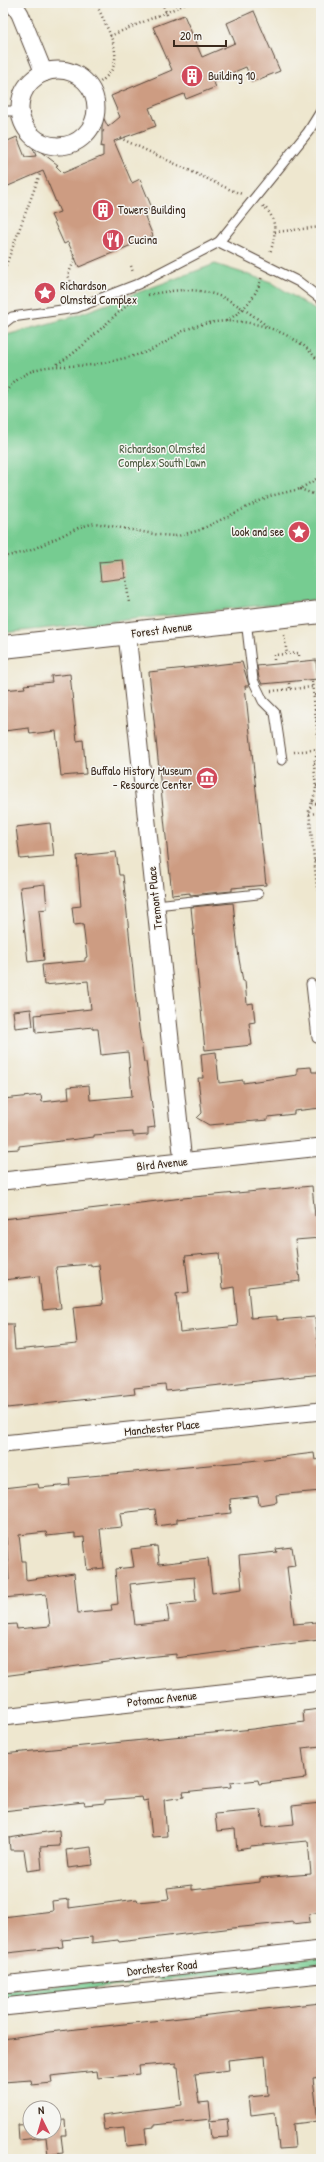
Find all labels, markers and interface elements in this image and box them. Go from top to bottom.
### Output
scale bar [174,22,226,48]
text: 20 m [180,27,202,44]
building icon: Building 10 [179,63,205,89]
place label: Building 10 [208,67,255,84]
building icon: Towers Building [90,197,116,223]
place label: Towers Building [118,201,186,218]
restaurant icon: Cucina [100,227,126,253]
place label: Cucina [128,231,157,248]
place label: Richardson Olmsted Complex [60,277,137,308]
place icon: Richardson Olmsted Complex [32,280,58,306]
park label: Richardson Olmsted Complex South Lawn [118,440,206,471]
place icon: look and see [286,519,312,545]
place label: look and see [232,523,284,540]
street label: Forest Avenue [130,617,193,642]
place label: Buffalo History Museum - Resource Center [91,762,192,793]
museum icon: Buffalo History Museum - Resource Center [194,765,220,791]
street label: Tremont Place [143,865,166,930]
street label: Bird Avenue [136,1152,189,1175]
street label: Manchester Place [123,1415,201,1440]
street label: Potomac Avenue [126,1686,198,1711]
street label: Dorchester Road [126,1955,198,1980]
north arrow [22,2100,62,2140]
text: N [38,2103,45,2117]

